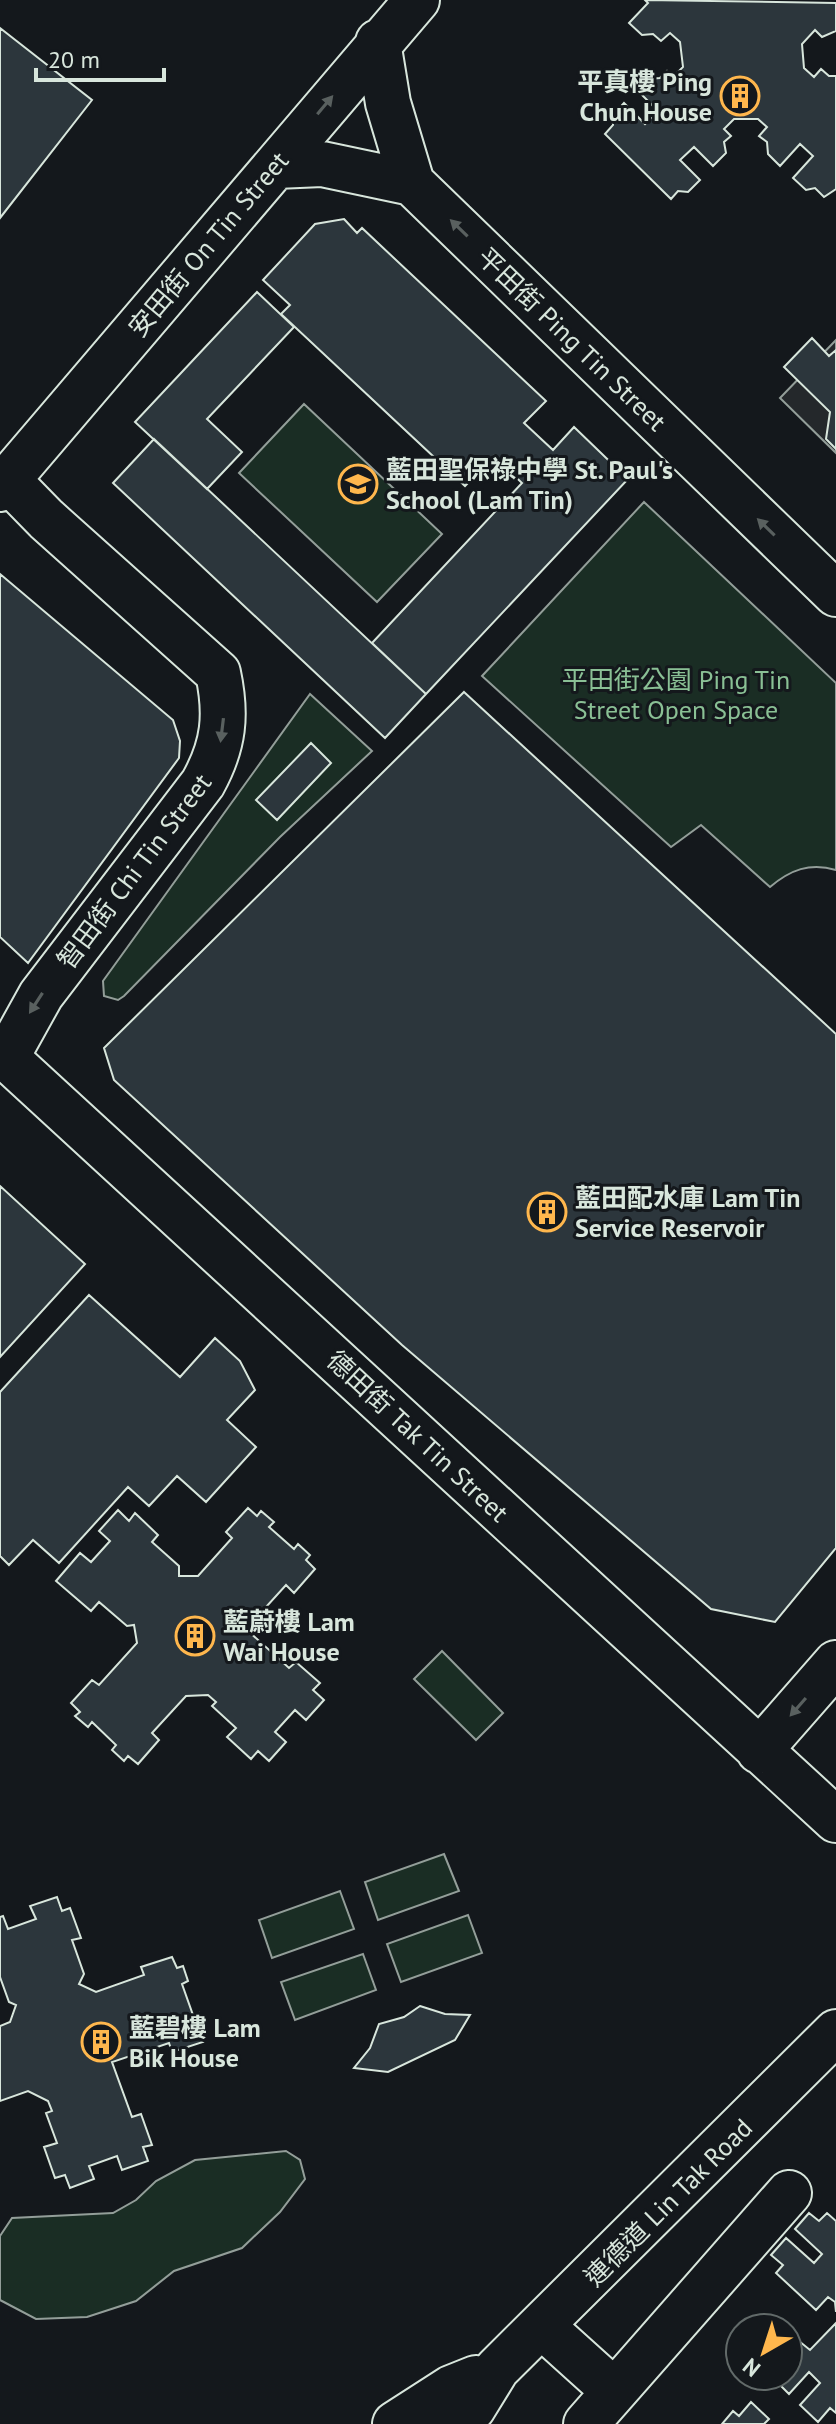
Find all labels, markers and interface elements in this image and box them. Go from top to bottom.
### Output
scale bar [36,32,164,82]
text: 20 m [48,44,100,75]
place label: 平真樓 Ping Chun House [577,65,712,128]
building icon: 平真樓 Ping Chun House [719,75,761,117]
one-way arrow [316,96,333,116]
street label: 安田街 On Tin Street [121,144,295,343]
one-way arrow [450,219,469,238]
street label: 平田街 Ping Tin Street [471,240,673,438]
place label: 藍田聖保祿中學 St. Paul's School (Lam Tin) [386,453,673,516]
school or university icon: 藍田聖保祿中學 St. Paul's School (Lam Tin) [337,463,379,505]
one-way arrow [757,518,776,536]
park label: 平田街公園 Ping Tin Street Open Space [562,663,790,726]
one-way arrow [216,717,229,742]
street label: 智田街 Chi Tin Street [50,767,218,975]
one-way arrow [29,992,44,1014]
place label: 藍田配水庫 Lam Tin Service Reservoir [575,1181,800,1244]
building icon: 藍田配水庫 Lam Tin Service Reservoir [526,1191,568,1233]
street label: 德田街 Tak Tin Street [320,1343,516,1529]
place label: 藍蔚樓 Lam Wai House [223,1605,355,1668]
building icon: 藍蔚樓 Lam Wai House [174,1615,216,1657]
one-way arrow [789,1698,807,1717]
place label: 藍碧樓 Lam Bik House [129,2011,261,2074]
building icon: 藍碧樓 Lam Bik House [80,2021,122,2063]
street label: 連德道 Lin Tak Road [577,2111,759,2293]
north arrow [724,2312,804,2392]
text: N [737,2352,766,2383]

